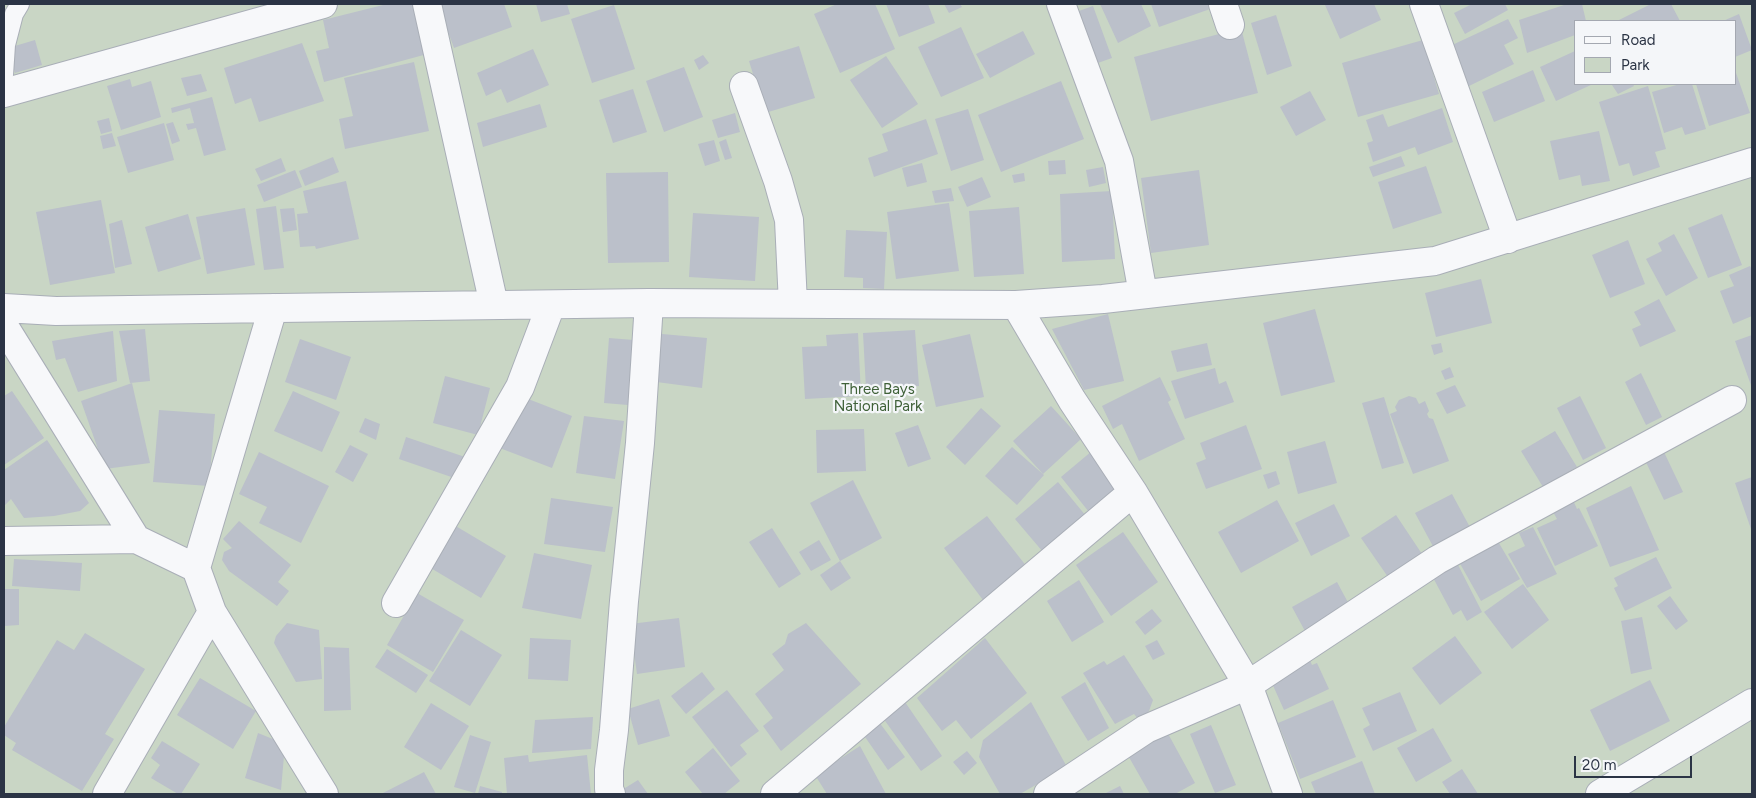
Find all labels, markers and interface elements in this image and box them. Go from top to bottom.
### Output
legend [1574,20,1736,85]
text: Road [1621,31,1656,49]
text: Park [1621,56,1650,74]
park label: Three Bays National Park [834,381,922,416]
scale bar [1576,746,1694,778]
text: 20 m [1582,756,1616,774]

